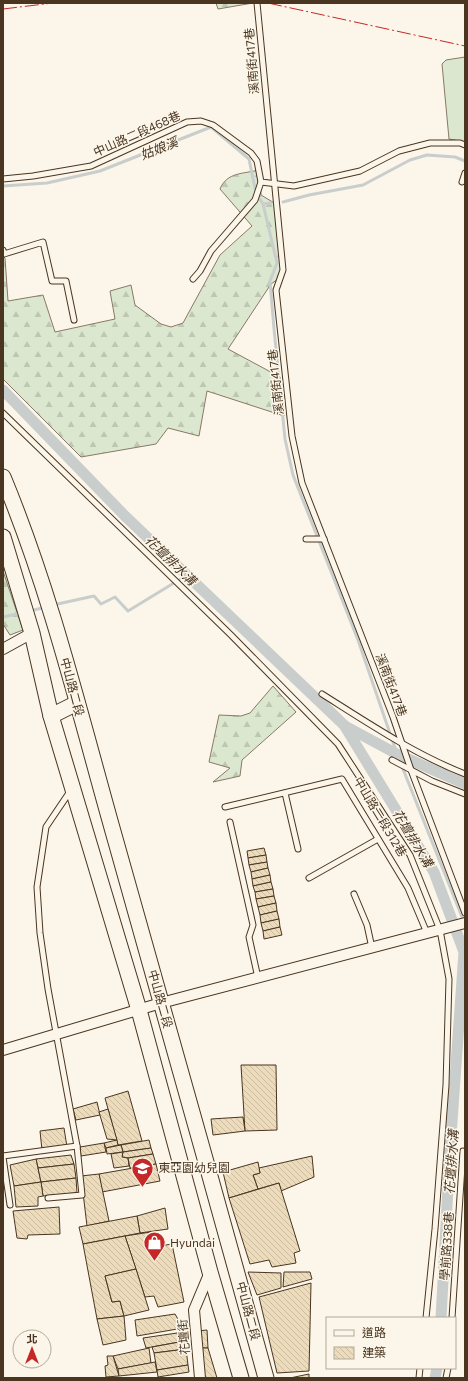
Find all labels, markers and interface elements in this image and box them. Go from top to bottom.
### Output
street label: 溪南街417巷 [241,27,261,95]
street label: 中山路二段468巷 [91,108,182,159]
water label: 姑娘溪 [138,133,182,162]
street label: 溪南街417巷 [265,348,285,416]
water label: 花壇排水溝 [142,532,201,590]
street label: 溪南街417巷 [374,651,410,718]
street label: 中山路二段 [58,656,87,718]
street label: 中山路二段312巷 [352,774,410,859]
water label: 花壇排水溝 [389,806,438,872]
street label: 中山路二段 [146,968,176,1029]
water label: 花壇排水溝 [441,1127,461,1195]
school or university icon: 東亞園幼兒園 [130,1155,156,1188]
place label: 東亞園幼兒園 [158,1160,230,1174]
street label: 學前路338巷 [437,1211,455,1281]
shop icon: Hyundai [141,1230,167,1263]
place label: Hyundai [170,1235,215,1249]
street label: 中山路二段 [234,1280,263,1342]
legend [326,1317,456,1369]
street label: 花壇街 [174,1319,192,1356]
text: 道路 [362,1325,386,1339]
north arrow [12,1329,52,1369]
text: 北 [27,1332,38,1345]
text: 建築 [362,1345,386,1359]

